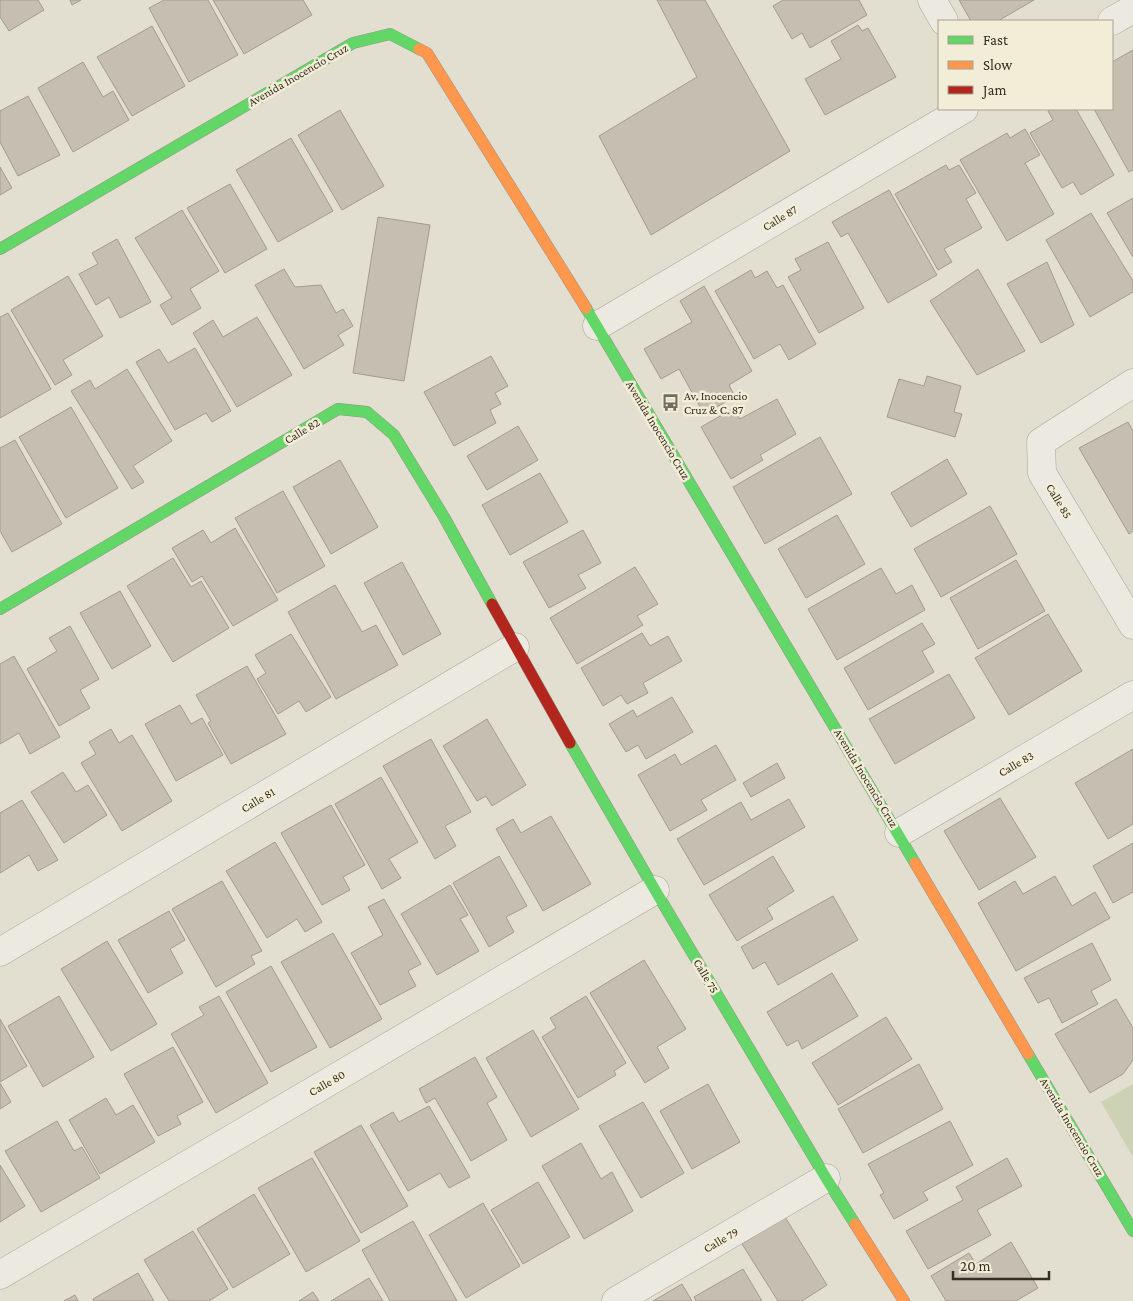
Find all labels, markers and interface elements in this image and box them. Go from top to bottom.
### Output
legend [938,20,1113,110]
text: Fast [983,32,1009,48]
street label: Avenida Inocencio Cruz [246,41,350,109]
text: Slow [983,57,1013,73]
text: Jam [981,82,1006,99]
street label: Calle 87 [760,202,800,234]
street label: Avenida Inocencio Cruz [623,378,693,482]
place label: Av. Inocencio Cruz & C. 87 [684,389,747,417]
bus stop icon: Av. Inocencio Cruz & C. 87 [660,393,680,413]
street label: Calle 82 [282,415,322,447]
street label: Calle 85 [1043,481,1075,521]
street label: Avenida Inocencio Cruz [831,726,901,830]
street label: Calle 83 [996,748,1036,780]
street label: Calle 81 [239,785,277,815]
street label: Calle 75 [690,956,722,996]
street label: Calle 80 [306,1067,348,1099]
street label: Avenida Inocencio Cruz [1037,1075,1107,1179]
street label: Calle 79 [701,1224,741,1256]
scale bar [953,1248,1049,1280]
text: 20 m [960,1258,991,1274]

